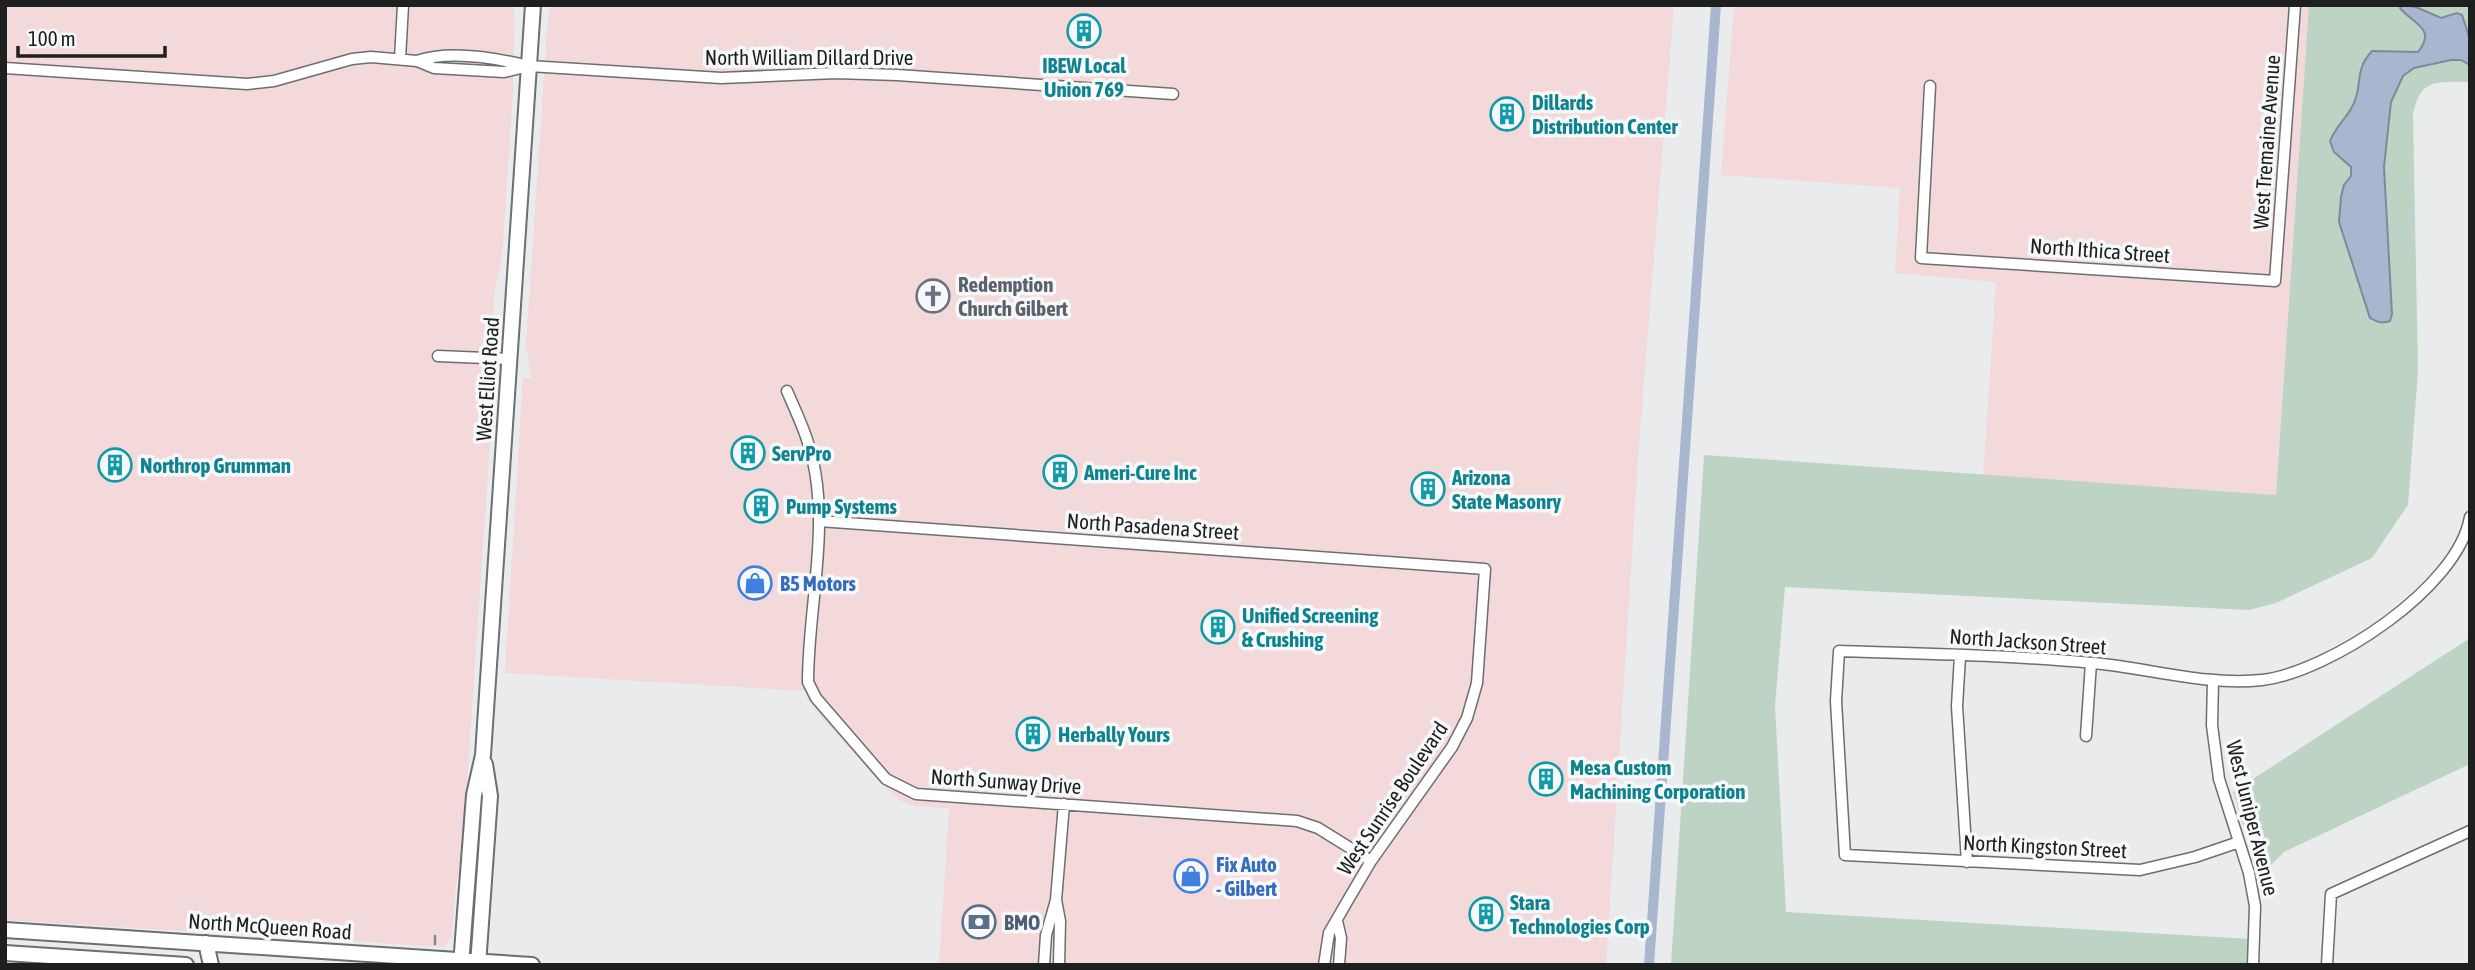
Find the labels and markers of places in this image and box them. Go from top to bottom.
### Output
building icon: IBEW Local Union 769 [1065,12,1103,50]
place label: IBEW Local Union 769 [1042,53,1126,101]
place label: Dillards Distribution Center [1532,90,1679,138]
building icon: Dillards Distribution Center [1488,95,1526,133]
place label: Redemption Church Gilbert [958,272,1068,320]
church icon: Redemption Church Gilbert [914,277,952,315]
building icon: ServPro [729,434,767,472]
place label: ServPro [772,441,832,465]
building icon: Northrop Grumman [96,446,134,484]
place label: Northrop Grumman [140,453,291,477]
building icon: Ameri-Cure Inc [1041,453,1079,491]
place label: Ameri-Cure Inc [1083,460,1197,484]
place label: Arizona State Masonry [1451,465,1561,513]
building icon: Arizona State Masonry [1409,470,1447,508]
building icon: Pump Systems [742,487,780,525]
place label: Pump Systems [786,494,898,518]
shop icon: B5 Motors [736,564,774,602]
place label: B5 Motors [780,571,857,595]
place label: Unified Screening & Crushing [1242,603,1379,651]
building icon: Unified Screening & Crushing [1199,608,1237,646]
building icon: Herbally Yours [1014,715,1052,753]
place label: Herbally Yours [1058,722,1170,746]
place label: Mesa Custom Machining Corporation [1570,755,1746,803]
building icon: Mesa Custom Machining Corporation [1527,760,1565,798]
place label: Fix Auto - Gilbert [1216,852,1277,900]
shop icon: Fix Auto - Gilbert [1172,857,1210,895]
place label: Stara Technologies Corp [1510,890,1650,938]
building icon: Stara Technologies Corp [1467,895,1505,933]
bank icon: BMO [960,903,998,941]
place label: BMO [1004,910,1040,934]

